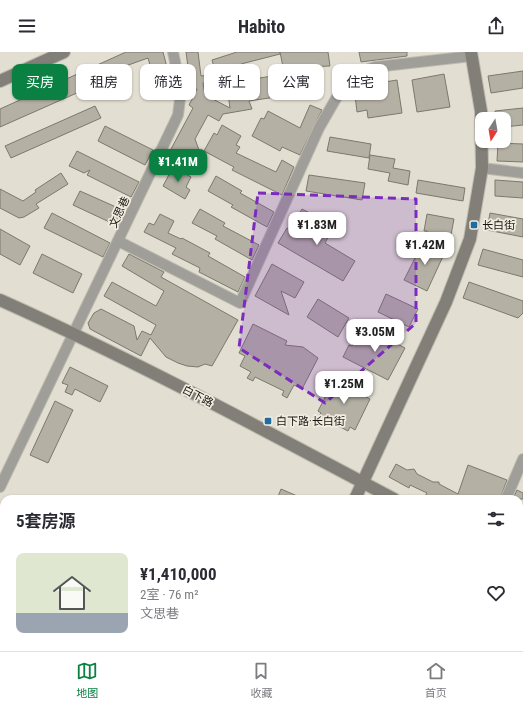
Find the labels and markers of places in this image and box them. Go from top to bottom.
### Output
pin: ¥1.41M [145,149,211,183]
pin: ¥1.83M [284,212,350,246]
place label: 长白街 [482,219,515,232]
marker: 长白街 [469,220,479,230]
pin: ¥1.42M [392,232,458,266]
pin: ¥3.05M [342,319,408,353]
pin: ¥1.25M [311,371,377,405]
place label: 白下路·长白街 [276,415,345,428]
marker: 白下路·长白街 [263,416,273,426]

